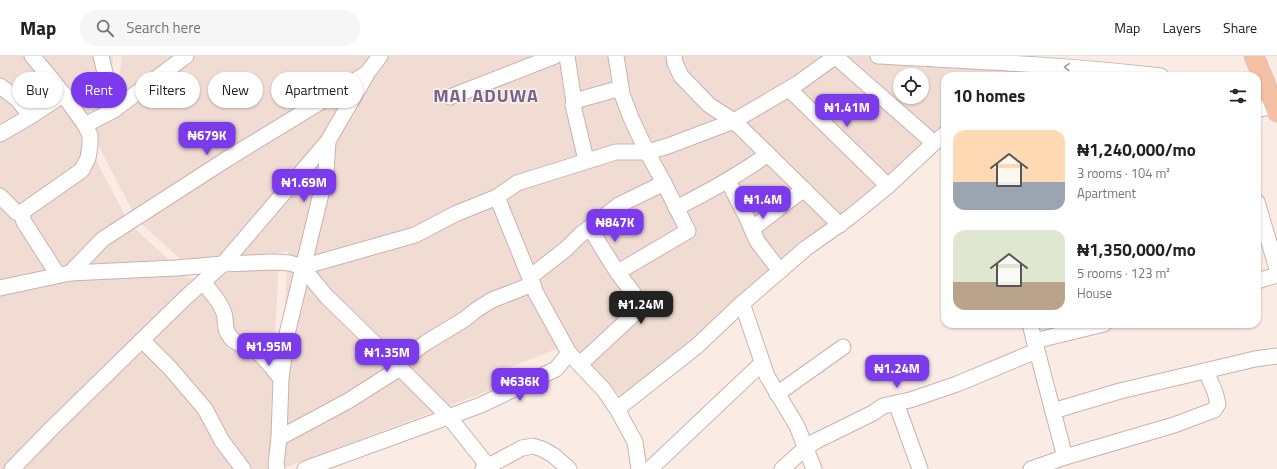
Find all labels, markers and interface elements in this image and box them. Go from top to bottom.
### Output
search box [80,10,360,46]
text: Map [20,13,56,42]
text: Search here [126,16,201,39]
icon: search [94,17,116,39]
text: Map [1114,17,1140,38]
text: Layers [1162,17,1201,38]
text: Share [1223,17,1257,38]
one-way arrow [1064,62,1070,71]
map controls [893,68,929,104]
button: locate [893,68,929,104]
chip: Buy [12,72,63,108]
chip: Rent [71,72,127,108]
chip: Filters [135,72,200,108]
chip: New [208,72,263,108]
chip: Apartment [271,72,363,108]
district label: MAI ADUWA [433,82,539,109]
text: 10 homes [953,83,1025,109]
icon: filters [1227,85,1249,107]
pin: ₦1.41M [814,94,880,128]
text: ₦1.41M [824,97,870,117]
pin: ₦679K [179,122,235,156]
text: ₦679K [188,125,226,145]
text: ₦1,240,000/mo [1077,137,1196,163]
icon: home [985,146,1033,194]
text: 3 rooms · 104 m² [1077,163,1170,183]
pin: ₦1.69M [271,169,337,203]
text: ₦1.69M [281,172,327,192]
text: Apartment [1077,183,1136,203]
pin: ₦1.4M [735,186,791,220]
text: ₦1.4M [744,189,782,209]
pin: ₦847K [587,209,643,243]
text: ₦847K [596,212,634,232]
text: ₦1,350,000/mo [1077,237,1196,263]
icon: home [985,246,1033,294]
text: 5 rooms · 123 m² [1077,263,1170,283]
text: House [1077,283,1112,303]
pin: ₦1.24M [608,291,674,325]
text: ₦1.24M [618,294,664,314]
pin: ₦1.95M [236,333,302,367]
text: ₦1.95M [246,336,292,356]
pin: ₦1.35M [354,339,420,373]
text: ₦1.35M [364,342,410,362]
pin: ₦1.24M [864,355,930,389]
text: ₦1.24M [874,358,920,378]
pin: ₦636K [492,368,548,402]
text: ₦636K [501,371,539,391]

